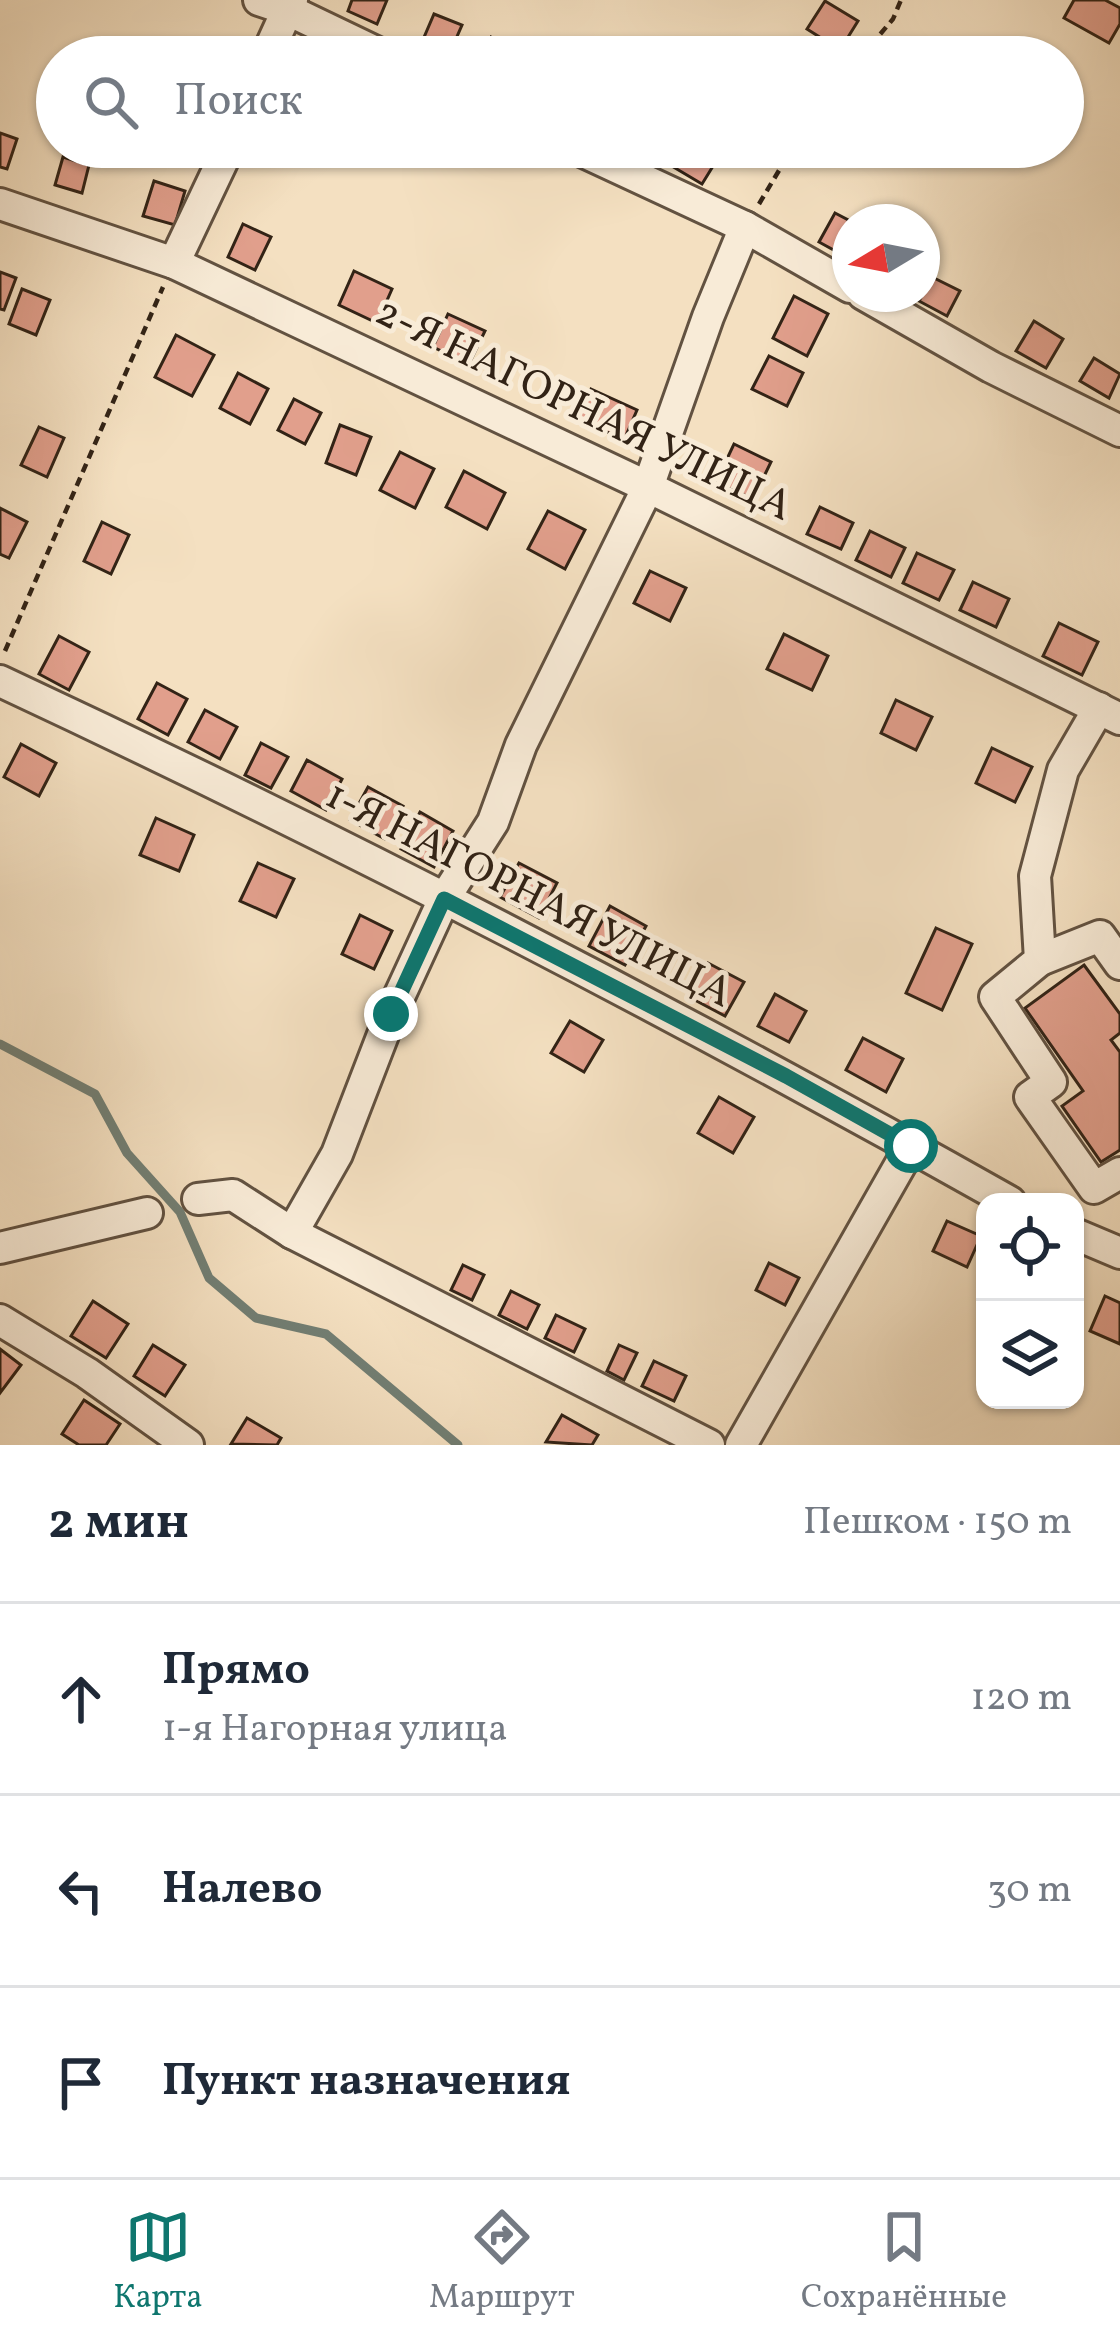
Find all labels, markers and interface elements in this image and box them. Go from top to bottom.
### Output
search box [36,36,1084,168]
icon: search [78,69,144,135]
text: Поиск [174,71,303,134]
north arrow [832,204,940,312]
street label: 2-Я НАГОРНАЯ УЛИЦА [365,284,801,538]
street label: 1-Я НАГОРНАЯ УЛИЦА [314,768,742,1024]
route end [364,987,418,1041]
route start [884,1119,938,1173]
map controls [976,1193,1084,1409]
button: locate [976,1193,1084,1301]
button: layers [976,1301,1084,1409]
text: 2 мин [48,1488,189,1559]
text: Пешком · 150 m [803,1496,1072,1550]
text: Прямо [162,1640,310,1703]
icon: ahead [48,1666,114,1732]
text: 120 m [971,1672,1072,1726]
text: 1-я Нагорная улица [162,1703,508,1757]
icon: left [48,1858,114,1924]
text: Налево [162,1859,323,1922]
text: 30 m [987,1864,1072,1918]
icon: arrive [48,2050,114,2116]
text: Пункт назначения [162,2051,571,2114]
tab: Карта [113,2204,203,2322]
tab: Маршрут [429,2204,575,2322]
tab: Сохранённые [801,2204,1007,2322]

